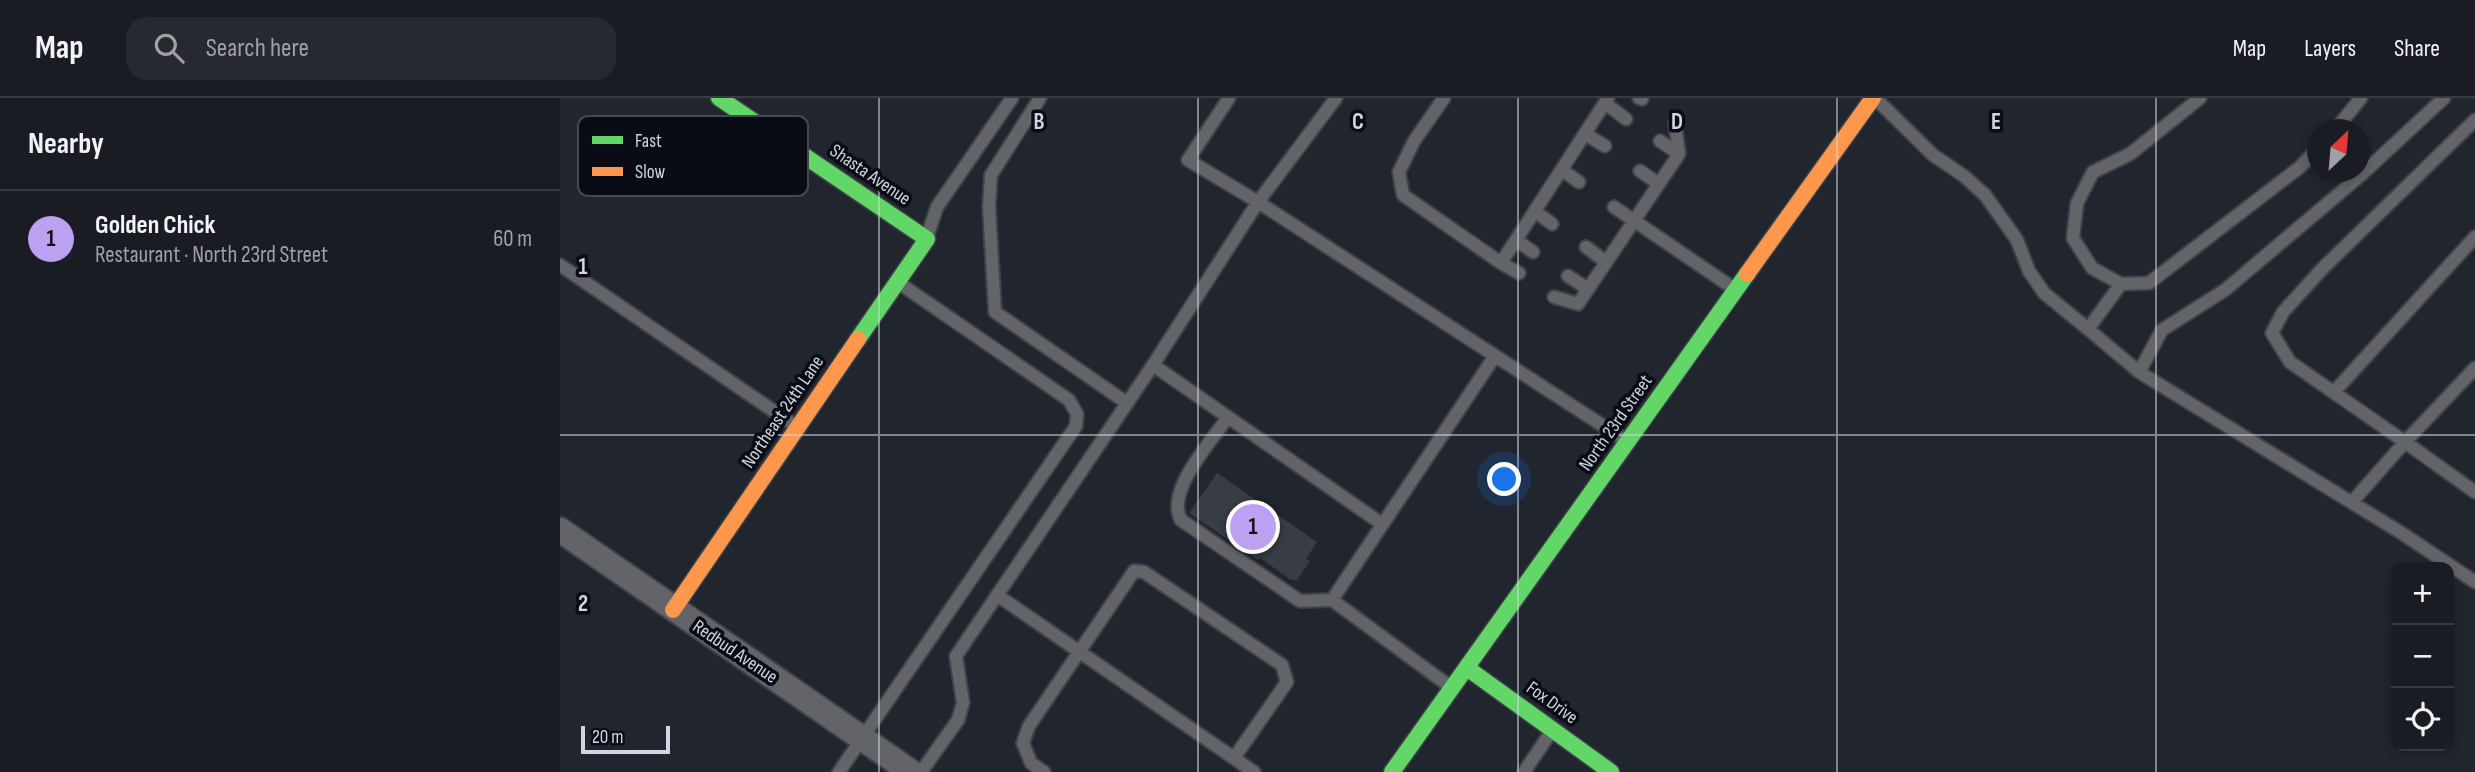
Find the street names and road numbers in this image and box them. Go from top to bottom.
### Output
street label: Shasta Avenue [825,139,915,211]
street label: Northeast 24th Lane [737,351,829,473]
street label: North 23rd Street [1574,370,1658,476]
street label: Redbud Avenue [688,615,782,689]
street label: Fox Drive [1522,677,1582,729]

